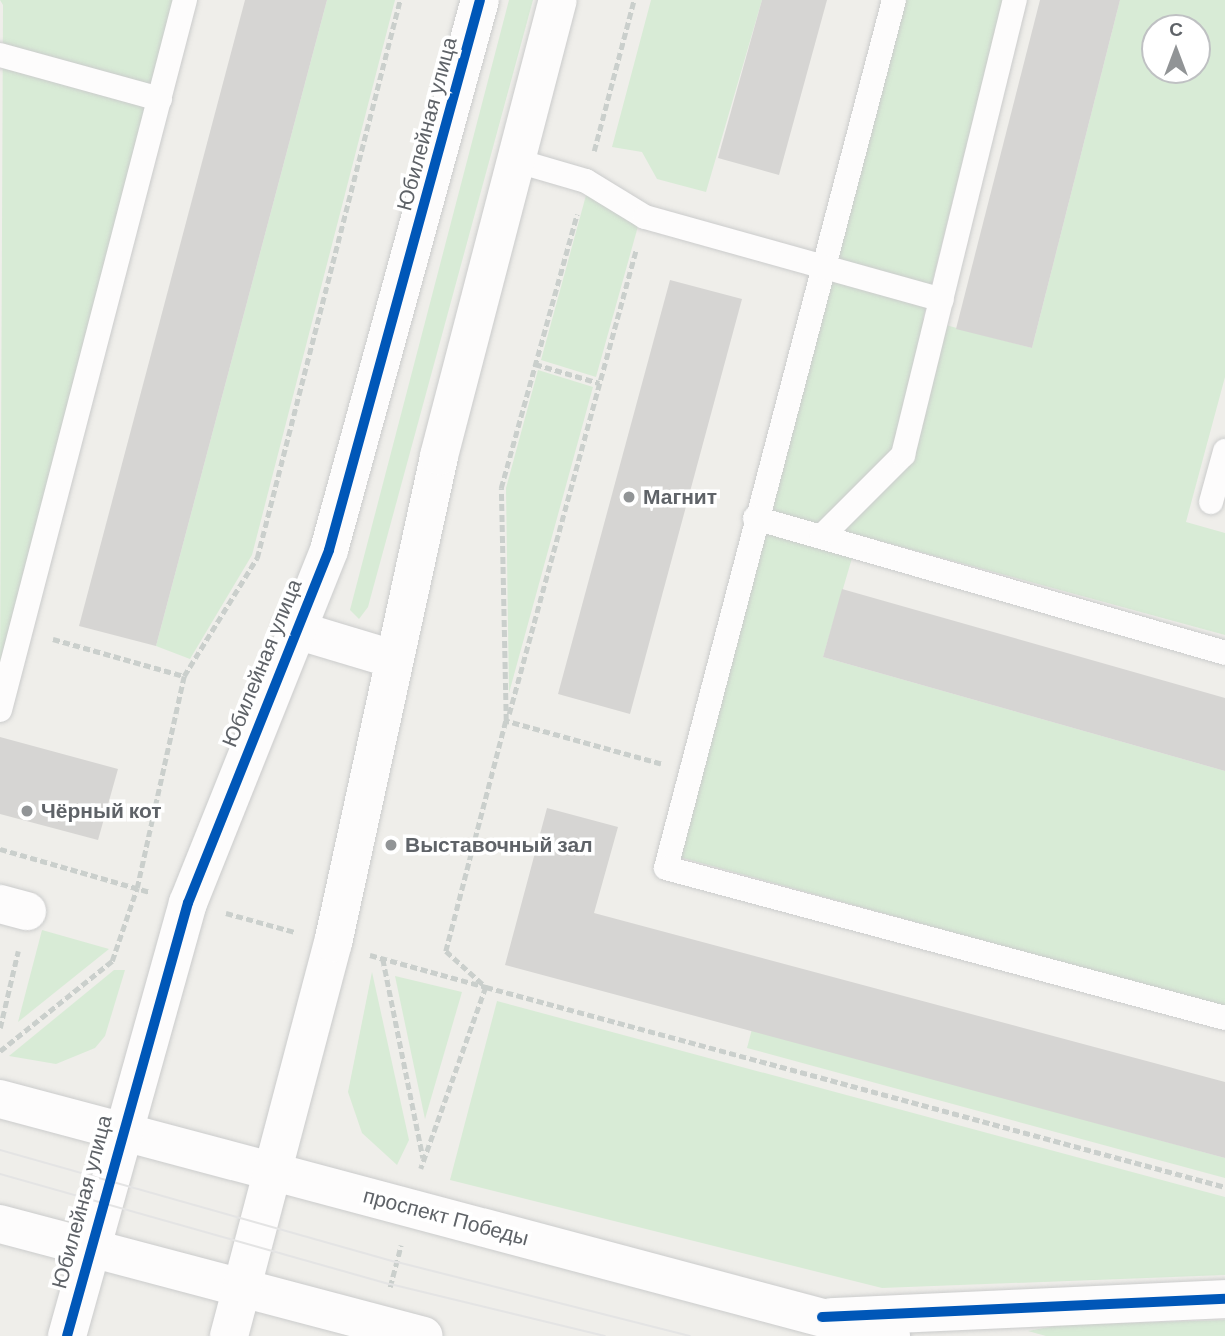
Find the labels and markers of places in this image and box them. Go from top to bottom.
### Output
place label: Магнит [643,484,717,510]
marker: Магнит [621,489,637,505]
place label: Чёрный кот [41,798,162,824]
marker: Чёрный кот [19,803,35,819]
place label: Выставочный зал [405,832,593,858]
marker: Выставочный зал [383,837,399,853]

